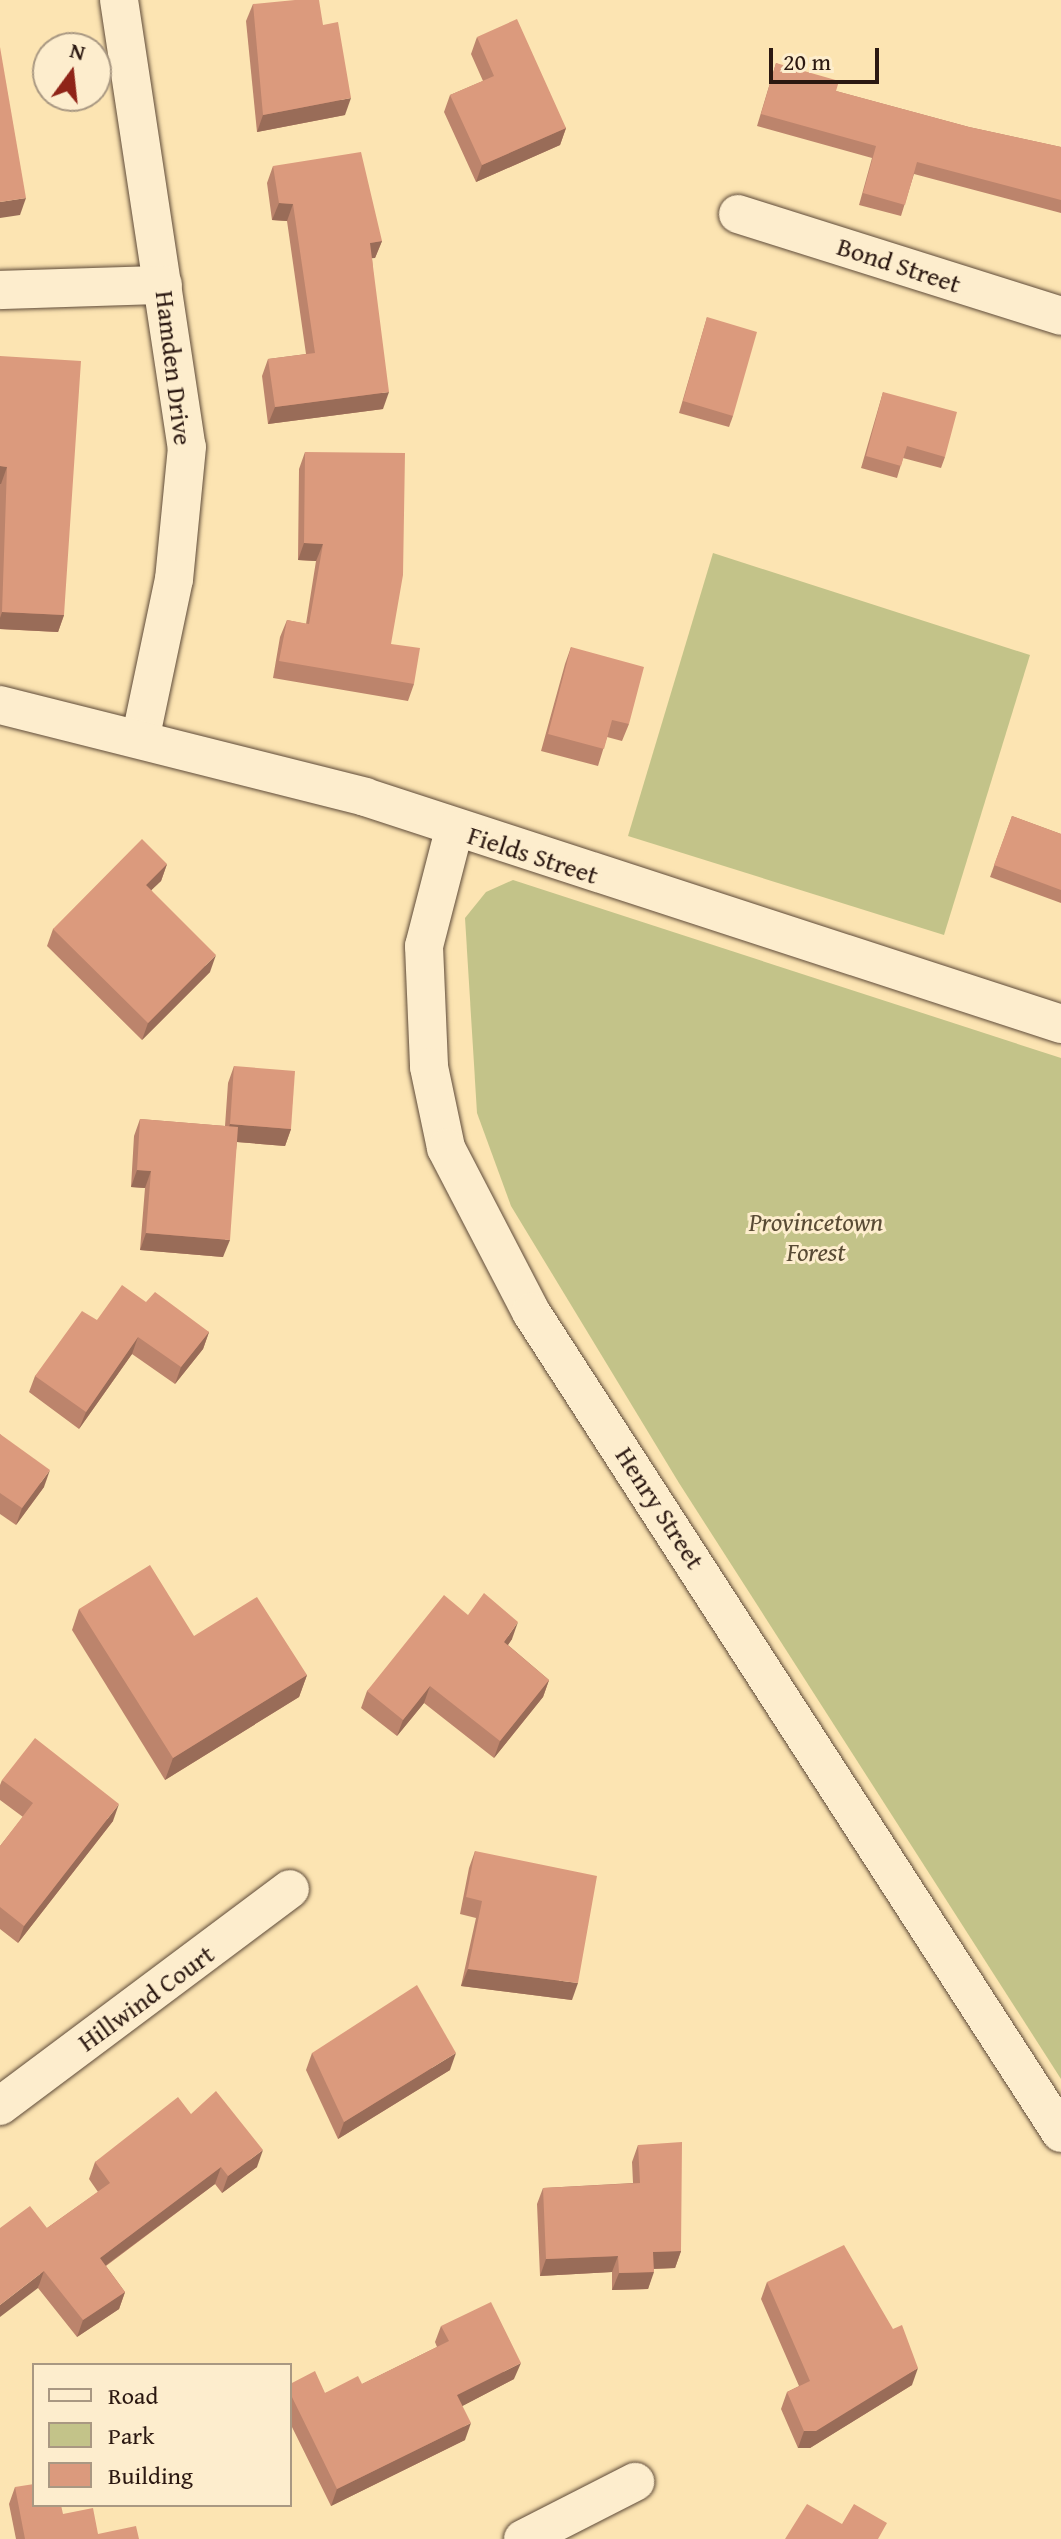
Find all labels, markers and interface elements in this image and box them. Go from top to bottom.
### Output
north arrow [32,32,112,112]
scale bar [773,32,883,82]
text: N [66,33,89,68]
text: 20 m [783,44,831,79]
street label: Bond Street [833,230,965,300]
street label: Hamden Drive [149,289,199,447]
street label: Fields Street [464,819,602,891]
park label: Provincetown Forest [749,1206,883,1268]
street label: Henry Street [609,1441,711,1575]
street label: Hillwind Court [72,1938,220,2058]
legend [32,2363,292,2507]
text: Road [108,2378,158,2413]
text: Park [108,2418,154,2453]
text: Building [108,2458,193,2493]

